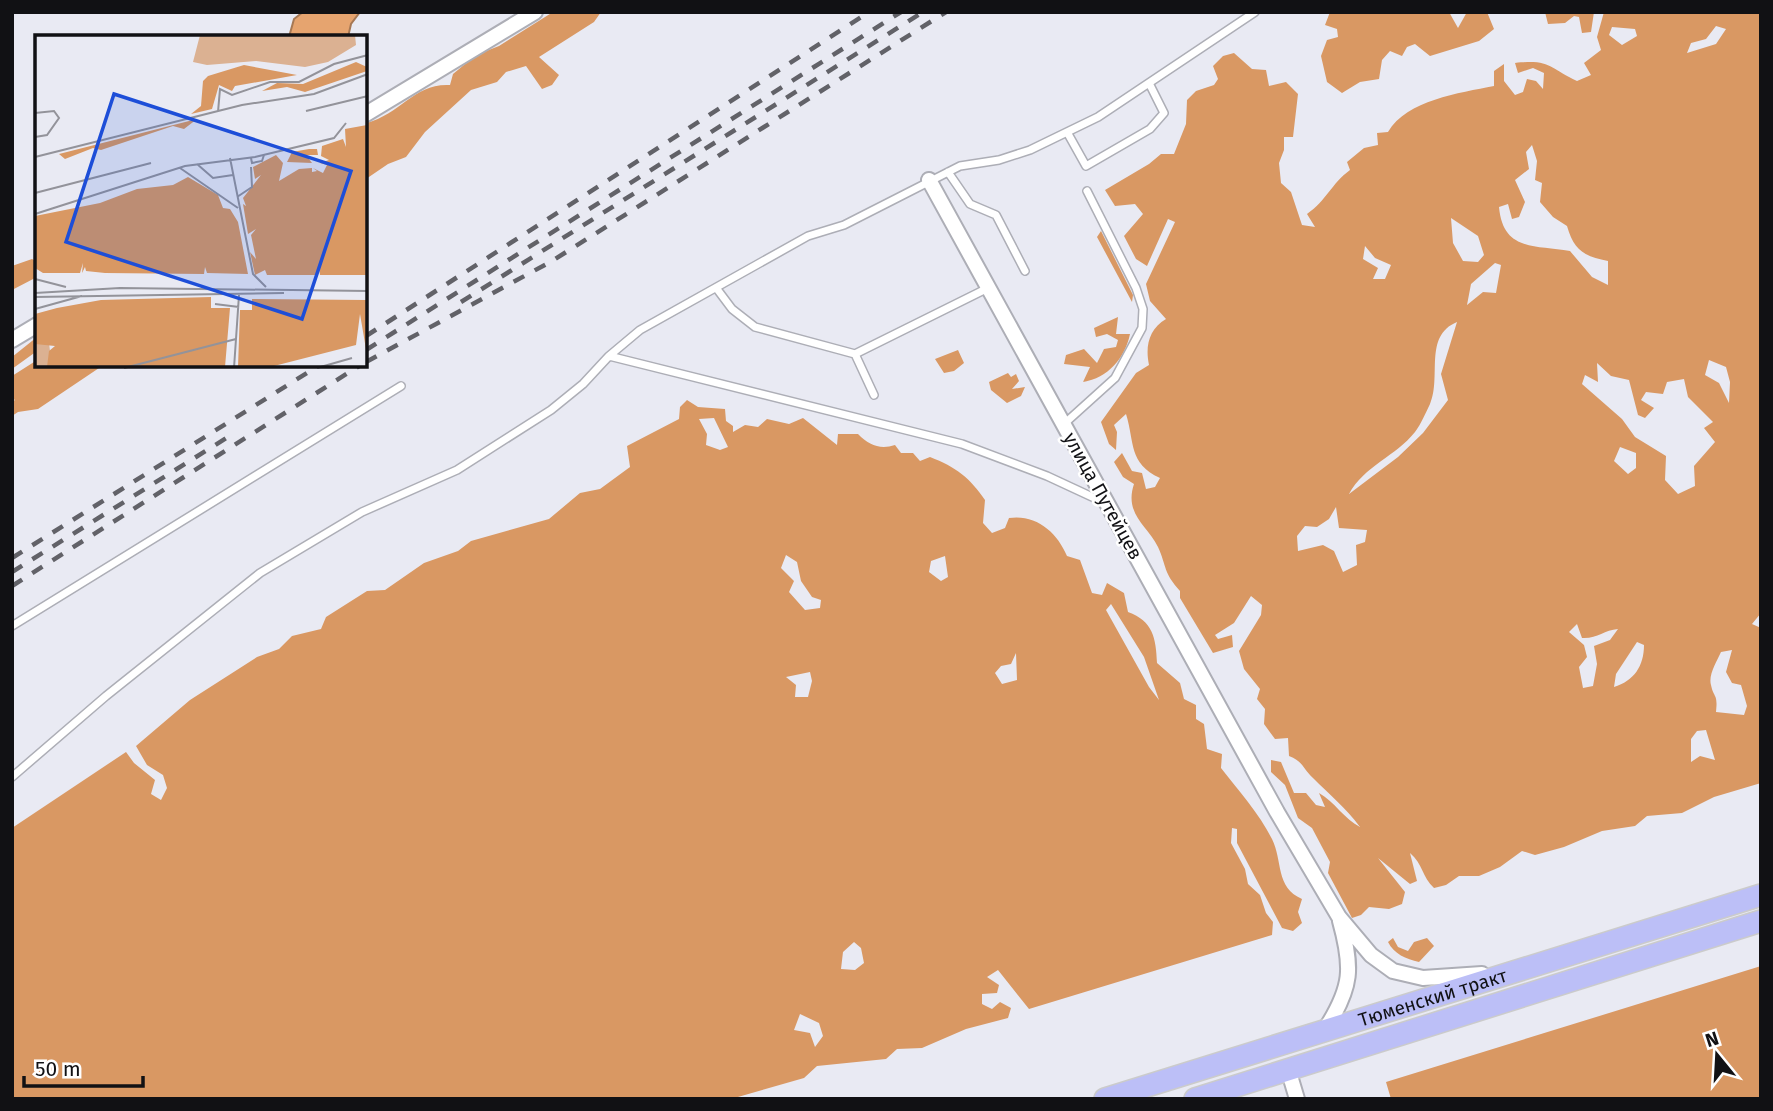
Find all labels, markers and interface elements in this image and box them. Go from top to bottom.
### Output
inset map [35,35,368,368]
street label: улица Путейцев [1059,428,1147,564]
street label: Тюменский тракт [1356,963,1510,1031]
north arrow [1682,1020,1752,1090]
text: N [1702,1026,1721,1052]
scale bar [24,1044,144,1088]
text: 50 m [35,1056,81,1082]

